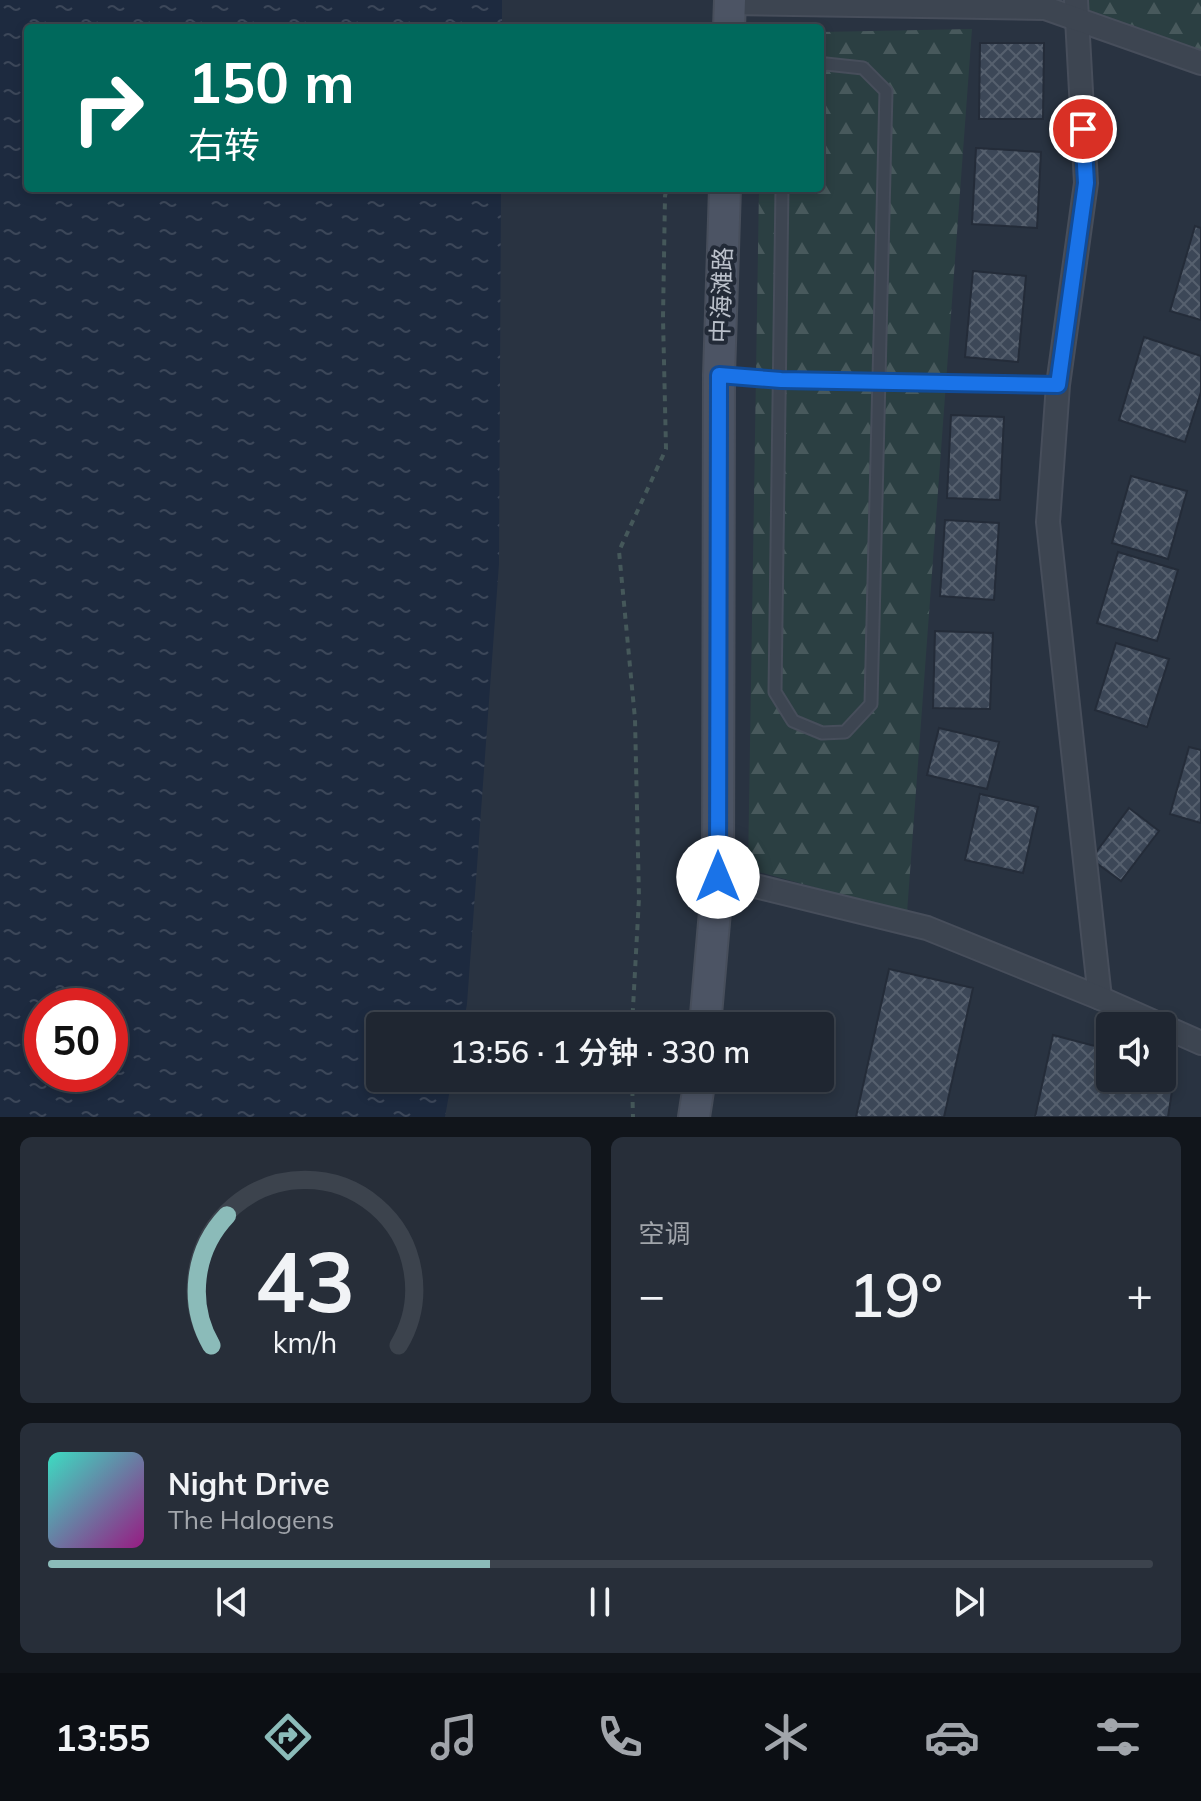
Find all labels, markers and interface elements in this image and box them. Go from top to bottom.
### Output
text: 150 m [188,47,355,117]
icon: right [56,56,160,160]
pin [1049,95,1117,163]
icon: arrive [1061,107,1105,151]
text: 右转 [188,122,260,167]
street label: 中海滩路 [704,247,738,343]
position arrow [676,835,760,919]
speed limit sign: 50 [24,988,128,1092]
map controls [1096,1012,1176,1092]
button: sound [1096,1012,1176,1092]
text: 13:56 · 1 分钟 · 330 m [450,1033,750,1071]
text: 空调 [639,1217,691,1250]
text: 43 [255,1228,355,1333]
text: 19° [849,1257,943,1332]
text: − [639,1267,665,1322]
text: + [1127,1267,1153,1322]
text: km/h [273,1324,338,1360]
text: Night Drive [168,1465,330,1503]
text: The Halogens [168,1503,334,1536]
icon: previous [210,1580,254,1624]
icon: pause [578,1580,622,1624]
icon: next [947,1580,991,1624]
icon: directions [260,1709,316,1765]
icon: music [426,1709,482,1765]
icon: phone [592,1709,648,1765]
icon: climate [758,1709,814,1765]
icon: car [924,1709,980,1765]
icon: filters [1090,1709,1146,1765]
text: 13:55 [55,1715,150,1760]

